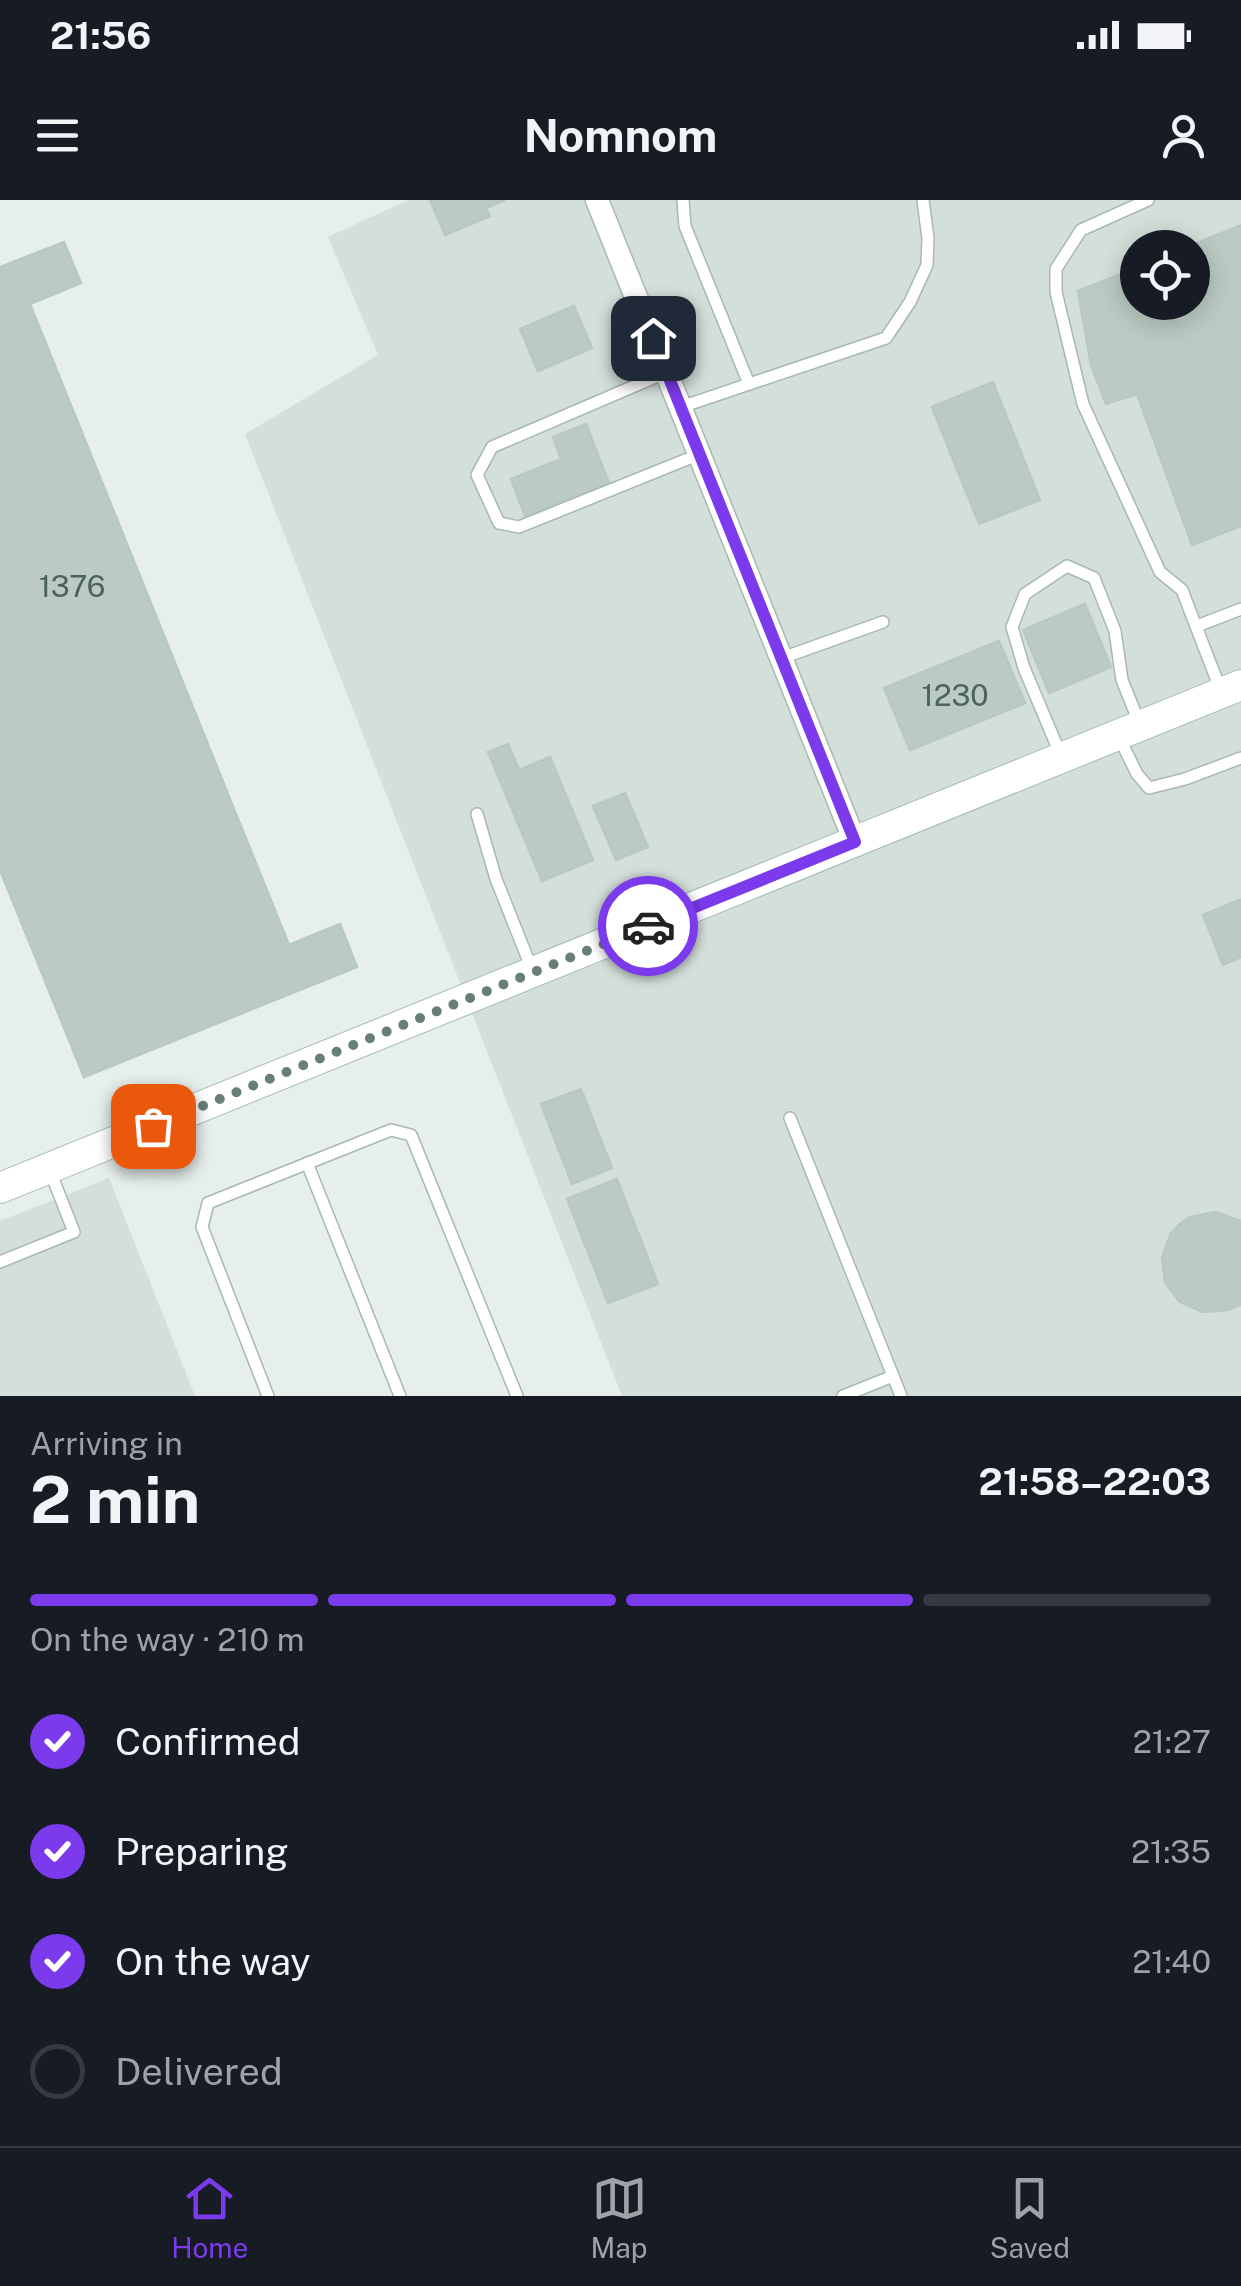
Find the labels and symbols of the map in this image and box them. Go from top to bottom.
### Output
pin [611,296,696,381]
house number: 1376 [39,568,105,604]
house number: 1230 [921,677,989,713]
courier [598,876,698,976]
pin [111,1084,196,1169]

